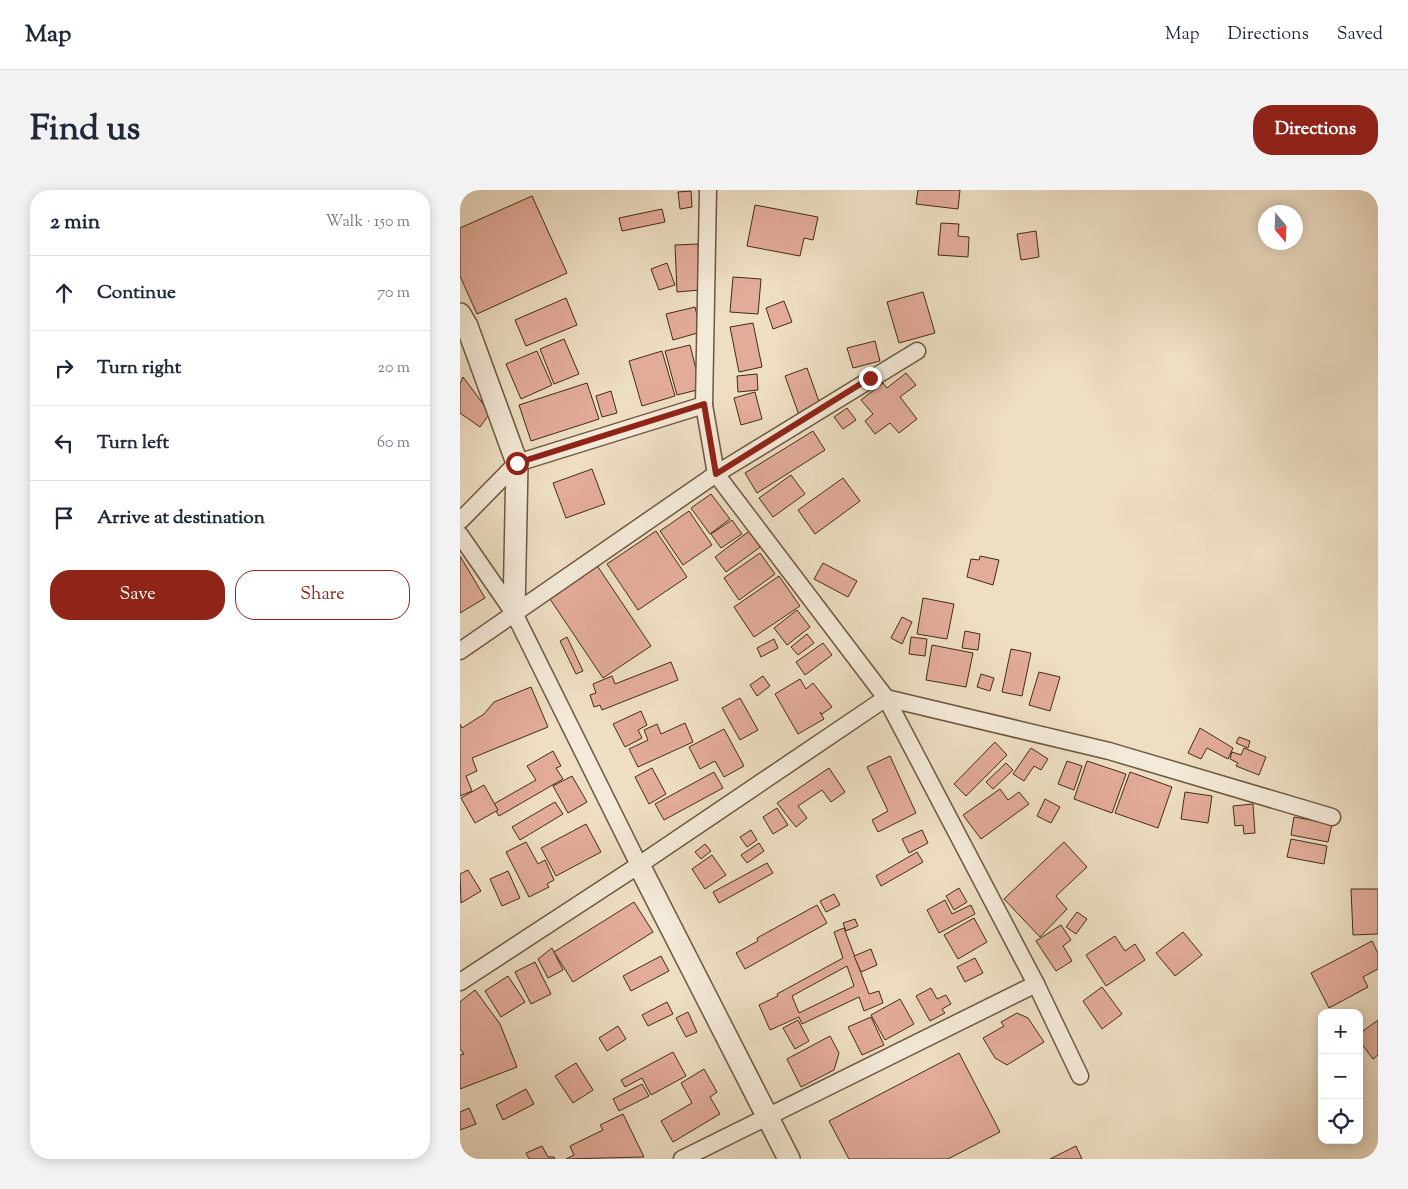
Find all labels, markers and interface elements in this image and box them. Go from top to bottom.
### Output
text: Map [25,18,71,52]
text: Map [1165,22,1200,48]
text: Directions [1228,22,1309,48]
text: Saved [1337,22,1383,48]
text: Find us [30,105,140,156]
button: Directions [1253,105,1378,155]
north arrow [1258,205,1303,250]
text: 2 min [50,208,100,238]
text: Walk · 150 m [326,211,410,234]
icon: ahead [50,279,78,307]
text: Continue [97,280,176,307]
text: 70 m [377,282,410,305]
icon: right [50,354,78,382]
text: Turn right [97,355,181,382]
text: 20 m [377,357,410,380]
route end [859,367,882,390]
icon: left [50,429,78,457]
text: Turn left [97,430,169,457]
text: 60 m [377,432,410,455]
route start [506,452,529,475]
icon: arrive [50,504,78,532]
text: Arrive at destination [97,505,265,532]
button: Save [50,570,225,620]
button: Share [235,570,410,620]
map controls [1318,1009,1363,1144]
button: + [1318,1009,1363,1054]
button: − [1318,1054,1363,1099]
button: locate [1318,1099,1363,1144]

